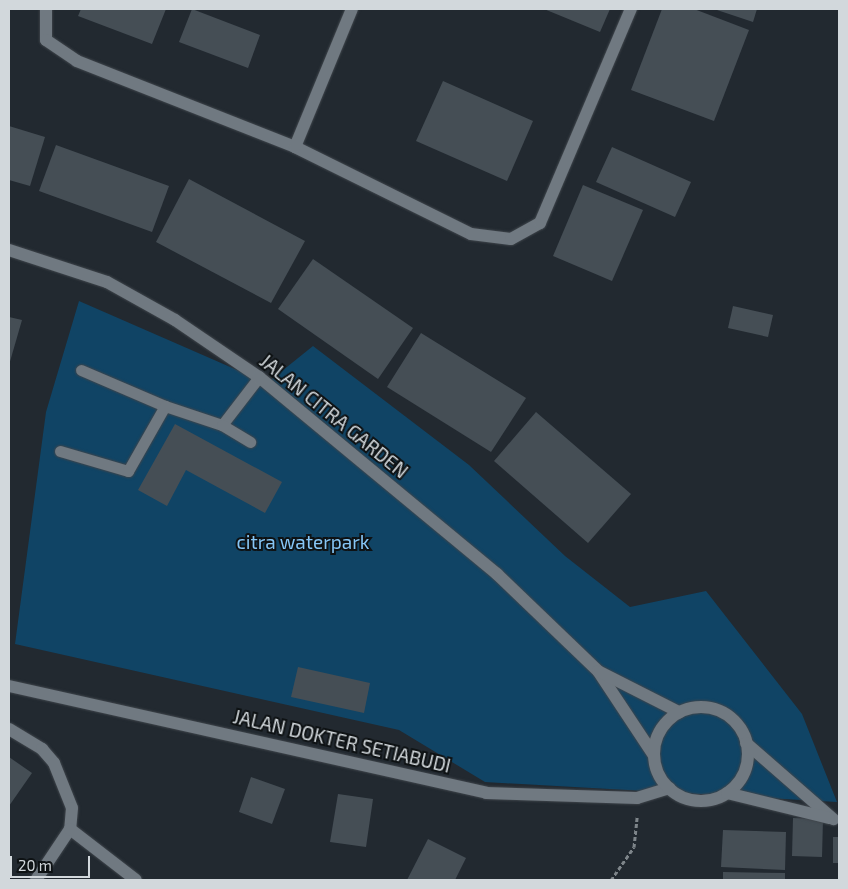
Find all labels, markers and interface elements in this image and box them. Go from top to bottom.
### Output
street label: JALAN CITRA GARDEN [255,349,413,483]
park label: citra waterpark [236,531,370,553]
street label: JALAN DOKTER SETIABUDI [231,705,453,777]
scale bar [12,846,92,878]
text: 20 m [18,856,52,874]

